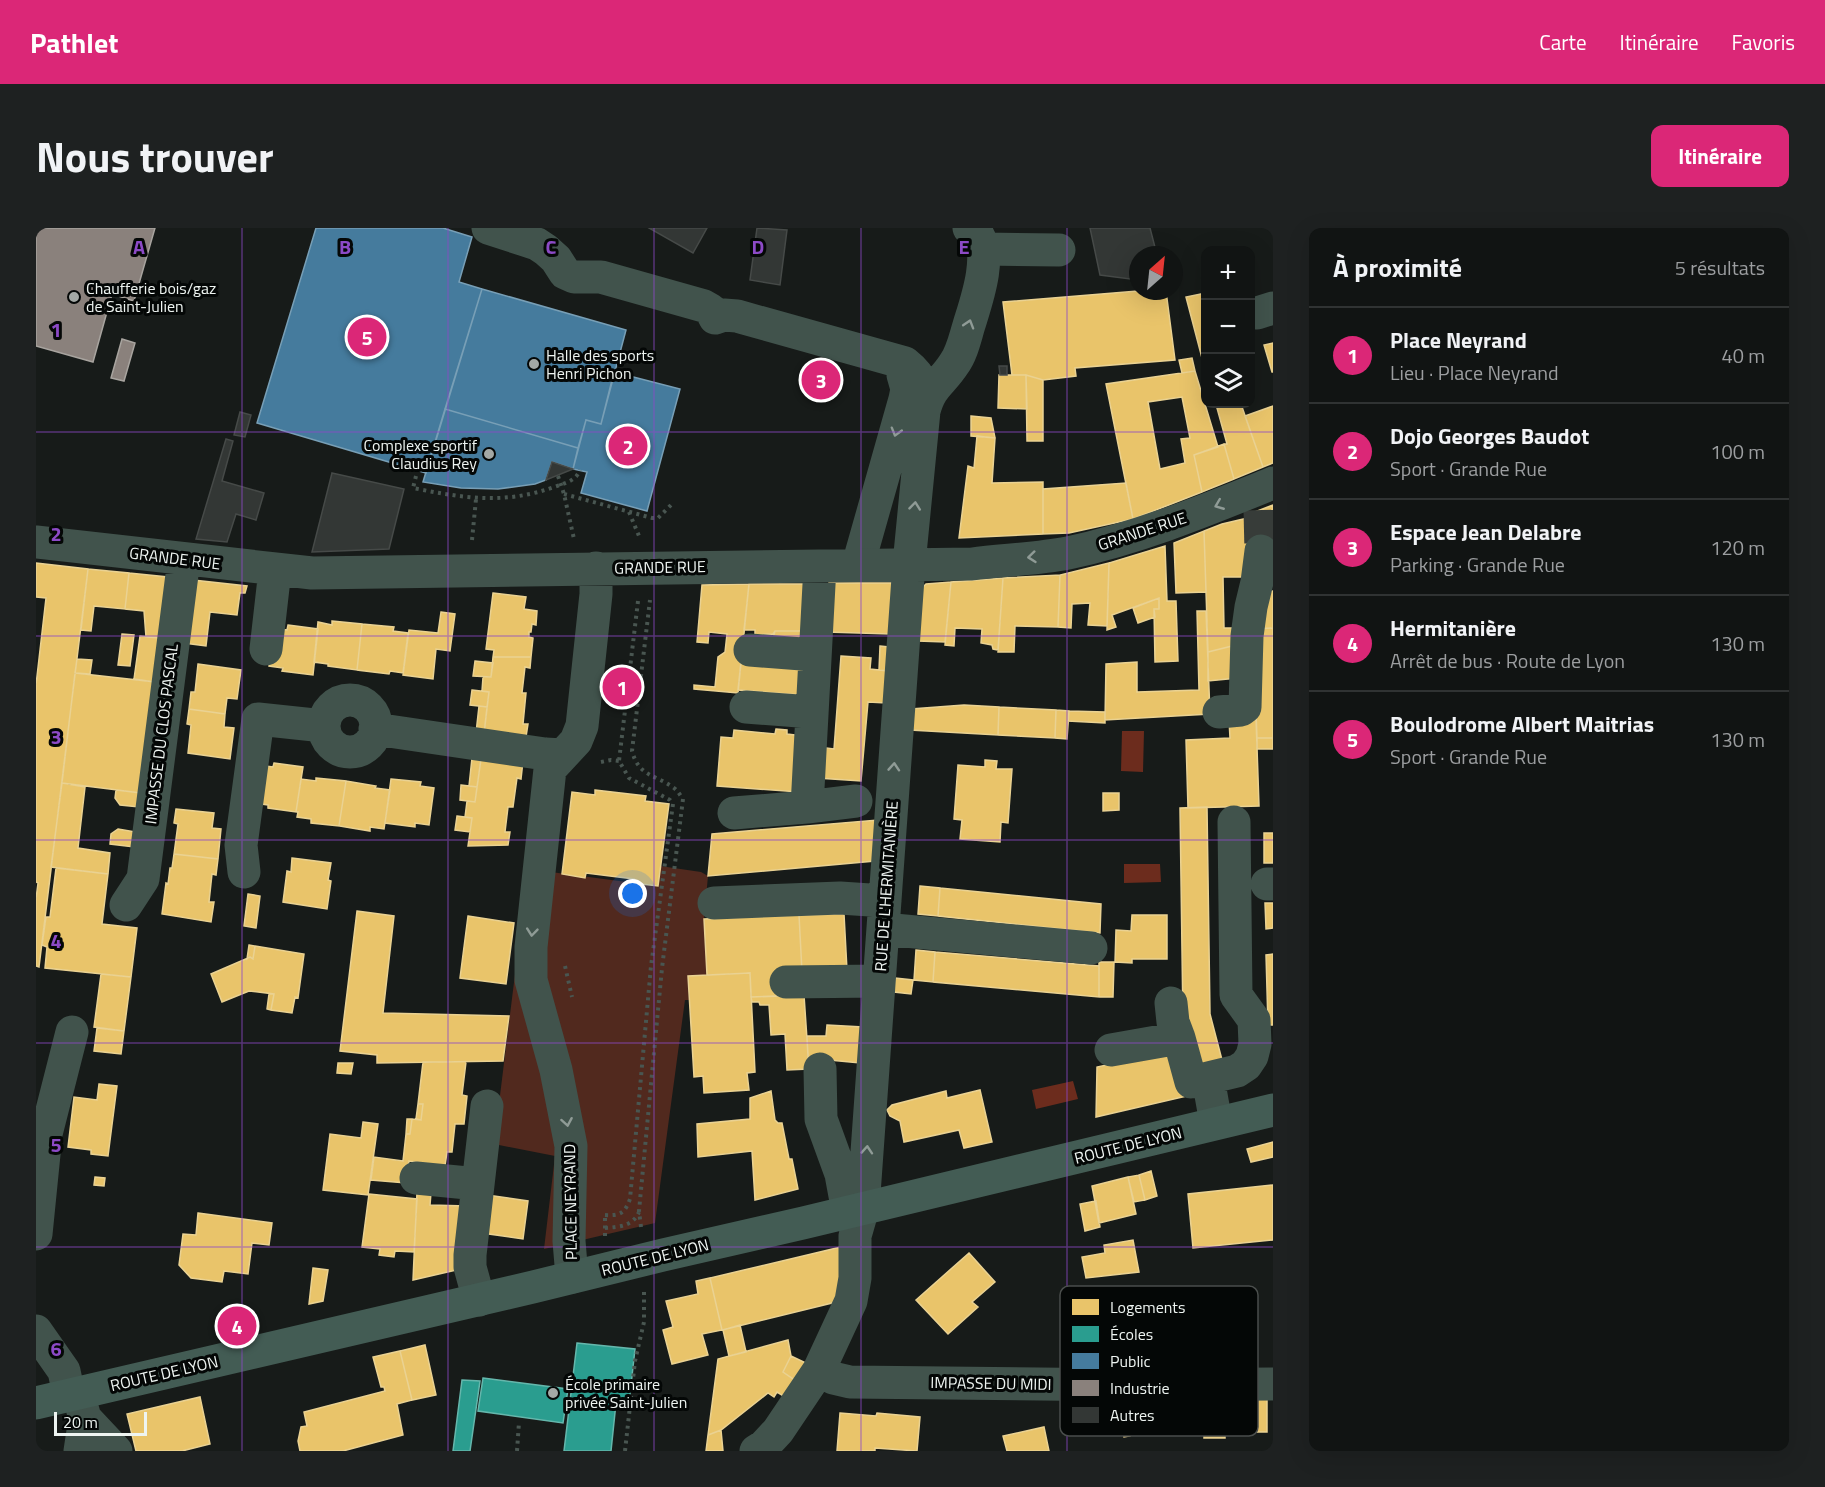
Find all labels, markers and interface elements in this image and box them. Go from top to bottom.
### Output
text: Pathlet [30,21,118,64]
text: Carte [1539,26,1587,58]
text: Itinéraire [1620,26,1699,58]
text: Favoris [1732,26,1795,58]
text: Nous trouver [36,124,274,188]
button: Itinéraire [1651,125,1789,187]
text: A [133,231,145,262]
text: B [339,231,351,262]
text: C [546,231,557,262]
text: D [752,231,764,262]
text: E [958,231,970,262]
north arrow [1129,246,1183,300]
map controls [1201,246,1255,408]
button: + [1201,246,1255,300]
text: À proximité [1333,248,1462,287]
text: 5 résultats [1675,252,1765,283]
place label: Chaufferie bois/gaz de Saint-Julien [86,276,216,318]
marker: Chaufferie bois/gaz de Saint-Julien [67,290,81,304]
button: − [1201,300,1255,354]
text: 1 [50,314,62,345]
pin: 5 [348,314,386,360]
one-way arrow [962,319,974,330]
text: Place Neyrand [1390,323,1527,357]
text: 1 [1347,340,1358,371]
text: 40 m [1721,340,1765,371]
place label: Halle des sports Henri Pichon [546,343,654,385]
button: layers [1201,354,1255,408]
marker: Halle des sports Henri Pichon [527,357,541,371]
text: Lieu · Place Neyrand [1390,357,1559,388]
pin: 3 [802,358,840,402]
text: Dojo Georges Baudot [1390,419,1589,453]
pin: 2 [608,424,648,468]
one-way arrow [891,426,903,437]
place label: Complexe sportif Claudius Rey [364,433,478,475]
text: 2 [1347,436,1358,467]
text: 100 m [1710,436,1765,467]
marker: Complexe sportif Claudius Rey [482,447,496,461]
text: Sport · Grande Rue [1390,453,1547,484]
one-way arrow [1214,498,1225,510]
one-way arrow [908,502,921,511]
street label: GRANDE RUE [1095,505,1189,557]
text: Espace Jean Delabre [1390,515,1581,549]
text: 2 [50,518,62,549]
text: 3 [1347,532,1358,563]
text: 120 m [1710,532,1765,563]
street label: GRANDE RUE [128,541,222,576]
text: Parking · Grande Rue [1390,549,1565,580]
one-way arrow [1027,550,1036,563]
street label: GRANDE RUE [614,554,706,580]
text: Hermitanière [1390,611,1516,645]
text: 4 [1347,628,1358,659]
text: 130 m [1710,628,1765,659]
street label: IMPASSE DU CLOS PASCAL [138,642,184,826]
text: Arrêt de bus · Route de Lyon [1390,645,1625,676]
pin: 1 [602,664,642,710]
text: Boulodrome Albert Maitrias [1390,707,1654,741]
text: 3 [50,721,62,752]
text: 5 [1347,724,1358,755]
text: 130 m [1710,724,1765,755]
text: Sport · Grande Rue [1390,741,1547,772]
one-way arrow [888,762,901,771]
street label: RUE DE L'HERMITANIÈRE [868,800,904,972]
your location [618,879,647,908]
text: 4 [50,925,62,956]
one-way arrow [526,927,539,936]
one-way arrow [560,1117,573,1127]
street label: ROUTE DE LYON [1072,1120,1184,1170]
text: 5 [50,1129,62,1160]
street label: PLACE NEYRAND [557,1144,583,1260]
one-way arrow [861,1145,874,1154]
street label: ROUTE DE LYON [599,1232,711,1282]
legend [1060,1286,1258,1436]
text: Logements [1110,1295,1185,1319]
pin: 4 [218,1304,256,1348]
text: Écoles [1110,1322,1153,1346]
text: 6 [50,1333,62,1364]
street label: ROUTE DE LYON [108,1349,220,1397]
text: Public [1110,1349,1151,1373]
street label: IMPASSE DU MIDI [930,1370,1052,1396]
place label: École primaire privée Saint-Julien [565,1372,687,1414]
text: Industrie [1110,1376,1170,1400]
marker: École primaire privée Saint-Julien [546,1386,560,1400]
text: Autres [1110,1403,1155,1427]
scale bar [54,1409,147,1436]
text: 20 m [63,1410,98,1434]

